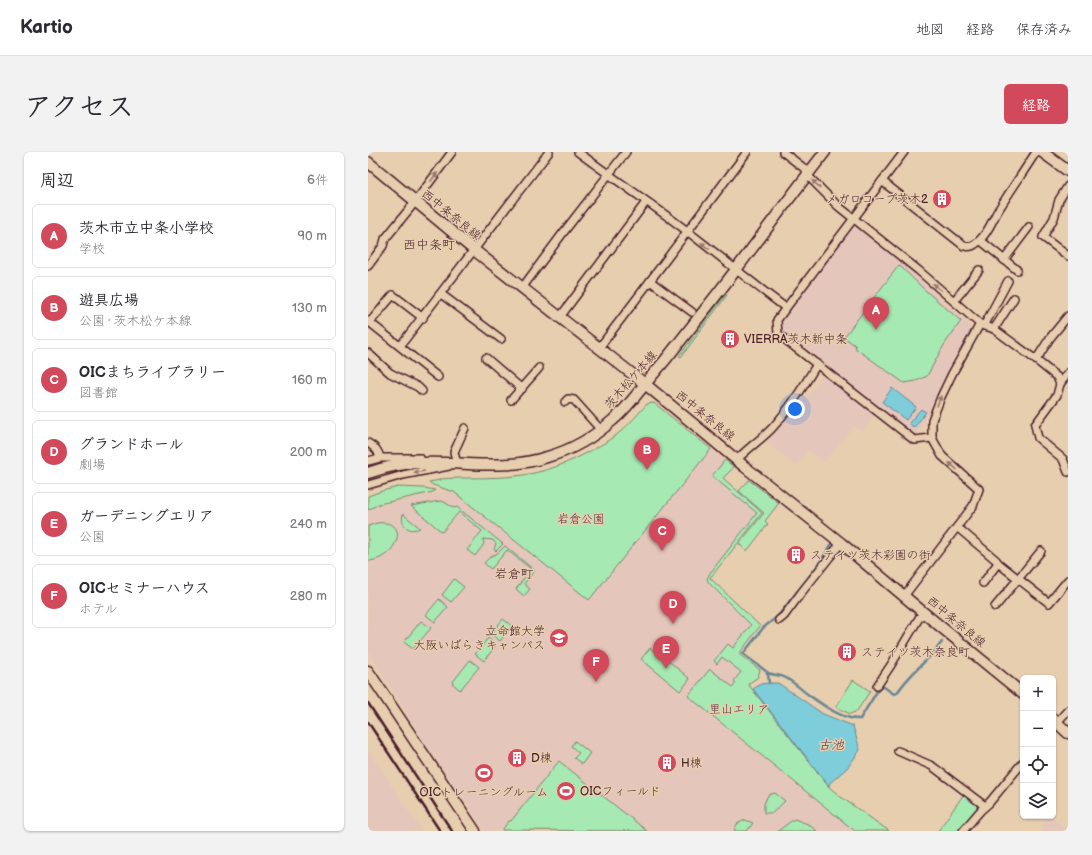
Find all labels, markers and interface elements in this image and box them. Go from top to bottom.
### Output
text: Kartio [20,16,73,39]
text: 地図 [916,21,944,38]
text: 経路 [966,21,994,38]
text: 保存済み [1016,21,1072,38]
button: 経路 [1004,84,1068,124]
text: アクセス [24,91,134,124]
text: 周辺 [40,171,74,191]
text: 6件 [307,172,328,188]
one-way arrow [429,172,437,182]
one-way arrow [812,179,821,189]
street label: 西中条奈良線 [418,187,484,243]
building icon: メガロコープ茨木2 [931,188,953,210]
place label: メガロコープ茨木2 [825,192,928,207]
text: 茨木市立中条小学校 [79,219,214,238]
text: A [50,228,58,244]
text: 90 m [298,228,327,244]
district label: 西中条町 [403,237,455,253]
text: 学校 [79,241,105,257]
one-way arrow [700,241,711,250]
one-way arrow [932,282,942,291]
text: 遊具広場 [79,291,139,310]
pin: A [863,297,889,330]
text: B [49,300,59,316]
text: 130 m [292,300,327,316]
text: 公園 · 茨木松ケ本線 [79,313,191,329]
building icon: VIERRA茨木新中条 [719,328,741,350]
place label: VIERRA茨木新中条 [744,332,847,347]
street label: 茨木松ケ本線 [602,348,660,412]
text: OICまちライブラリー [79,363,226,382]
text: C [49,372,59,388]
text: 160 m [292,372,327,388]
text: 図書館 [79,385,118,401]
street label: 西中条奈良線 [672,388,738,444]
one-way arrow [936,395,942,406]
your location [785,399,805,419]
text: グランドホール [79,435,183,454]
pin: B [634,437,660,470]
text: D [49,444,59,460]
text: 200 m [290,444,327,460]
text: 劇場 [79,457,105,473]
one-way arrow [948,461,958,470]
one-way arrow [413,469,425,475]
text: ガーデニングエリア [79,507,214,526]
park label: 岩倉公園 [557,512,605,527]
text: E [50,516,58,532]
text: 240 m [290,516,327,532]
pin: C [649,518,675,551]
text: 公園 [79,529,105,545]
building icon: ステイツ茨木彩園の街 [785,544,807,566]
place label: ステイツ茨木彩園の街 [810,548,931,563]
district label: 岩倉町 [494,566,534,582]
text: OICセミナーハウス [79,579,210,598]
text: F [50,588,58,604]
text: 280 m [290,588,327,604]
pin: D [660,591,686,624]
street label: 西中条奈良線 [924,593,988,651]
text: ホテル [79,601,117,617]
place label: 立命館大学 大阪いばらきキャンパス [413,624,545,653]
school or university icon: 立命館大学 大阪いばらきキャンパス [548,627,570,649]
pin: E [653,636,679,669]
building icon: ステイツ茨木奈良町 [836,641,858,663]
place label: ステイツ茨木奈良町 [861,645,970,660]
pin: F [583,649,609,682]
map controls [1020,675,1056,819]
button: + [1020,675,1056,711]
park label: 里山エリア [709,702,769,717]
button: − [1020,711,1056,747]
water label: 古池 [818,737,845,753]
building icon: D棟 [506,747,528,769]
button: locate [1020,747,1056,783]
place label: D棟 [531,751,552,766]
building icon: H棟 [656,752,678,774]
place label: H棟 [681,756,702,771]
sports icon: OICトレーニングルーム [473,762,495,784]
sports icon: OICフィールド [555,780,577,802]
button: layers [1020,783,1056,819]
place label: OICフィールド [580,784,661,799]
place label: OICトレーニングルーム [420,785,548,800]

